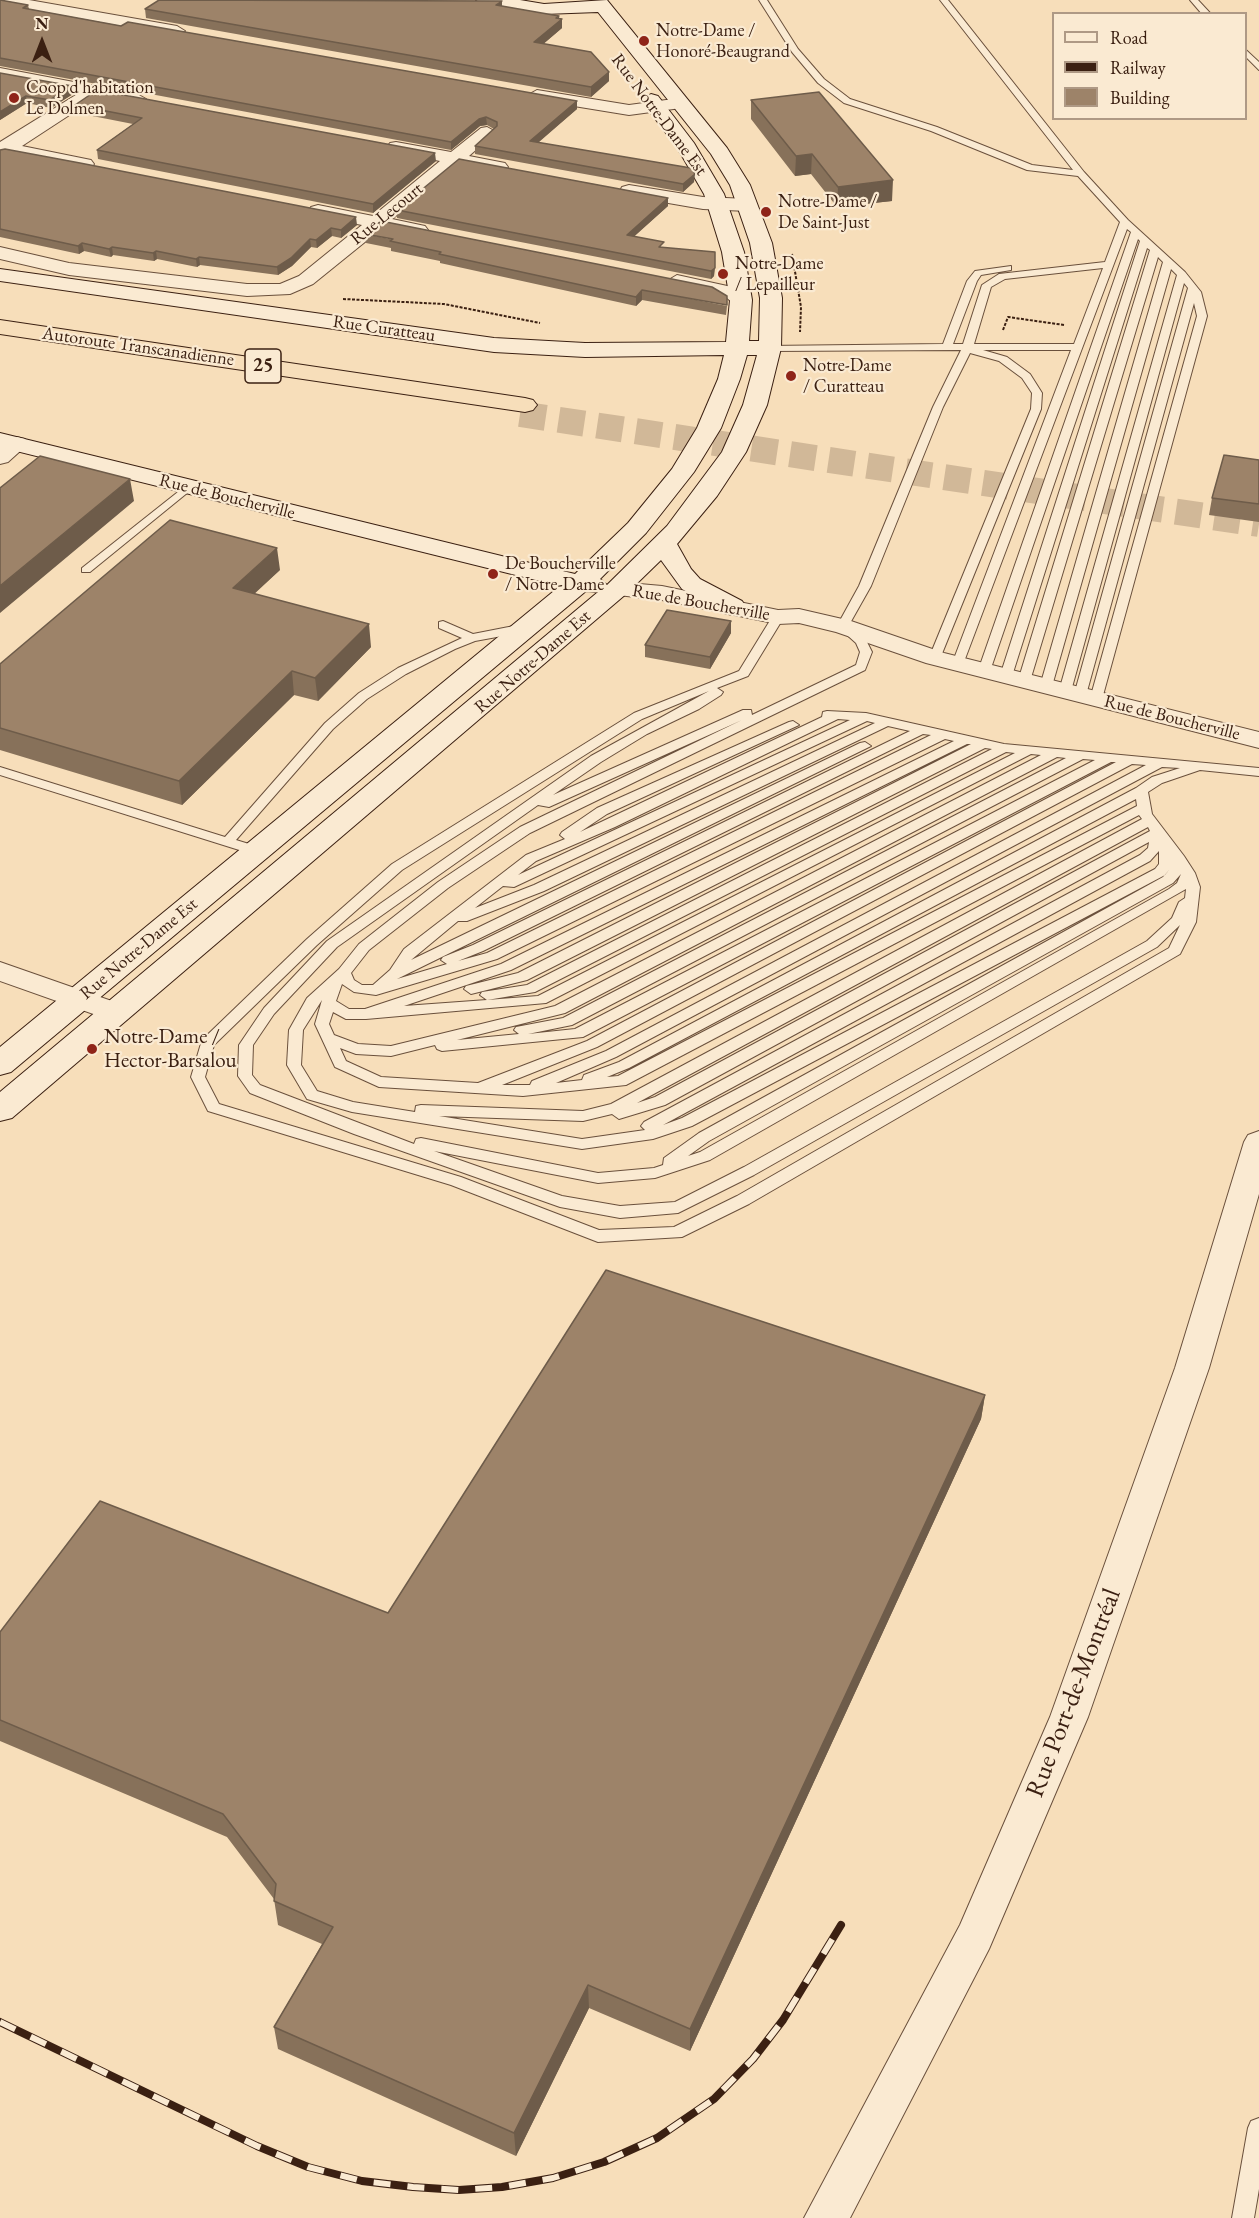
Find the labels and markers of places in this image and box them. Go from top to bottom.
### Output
place label: Notre-Dame / Honoré-Beaugrand [656,20,790,63]
marker: Notre-Dame / Honoré-Beaugrand [637,34,651,48]
place label: Coop d'habitation Le Dolmen [26,77,154,119]
marker: Coop d'habitation Le Dolmen [7,91,21,105]
place label: Notre-Dame / De Saint-Just [778,191,877,234]
marker: Notre-Dame / De Saint-Just [759,205,773,219]
place label: Notre-Dame / Lepailleur [735,253,824,296]
marker: Notre-Dame / Lepailleur [716,267,730,281]
place label: Notre-Dame / Curatteau [803,355,892,398]
marker: Notre-Dame / Curatteau [784,369,798,383]
place label: De Boucherville / Notre-Dame [505,553,616,596]
marker: De Boucherville / Notre-Dame [486,567,500,581]
place label: Notre-Dame / Hector-Barsalou [104,1024,237,1074]
marker: Notre-Dame / Hector-Barsalou [85,1042,99,1056]

